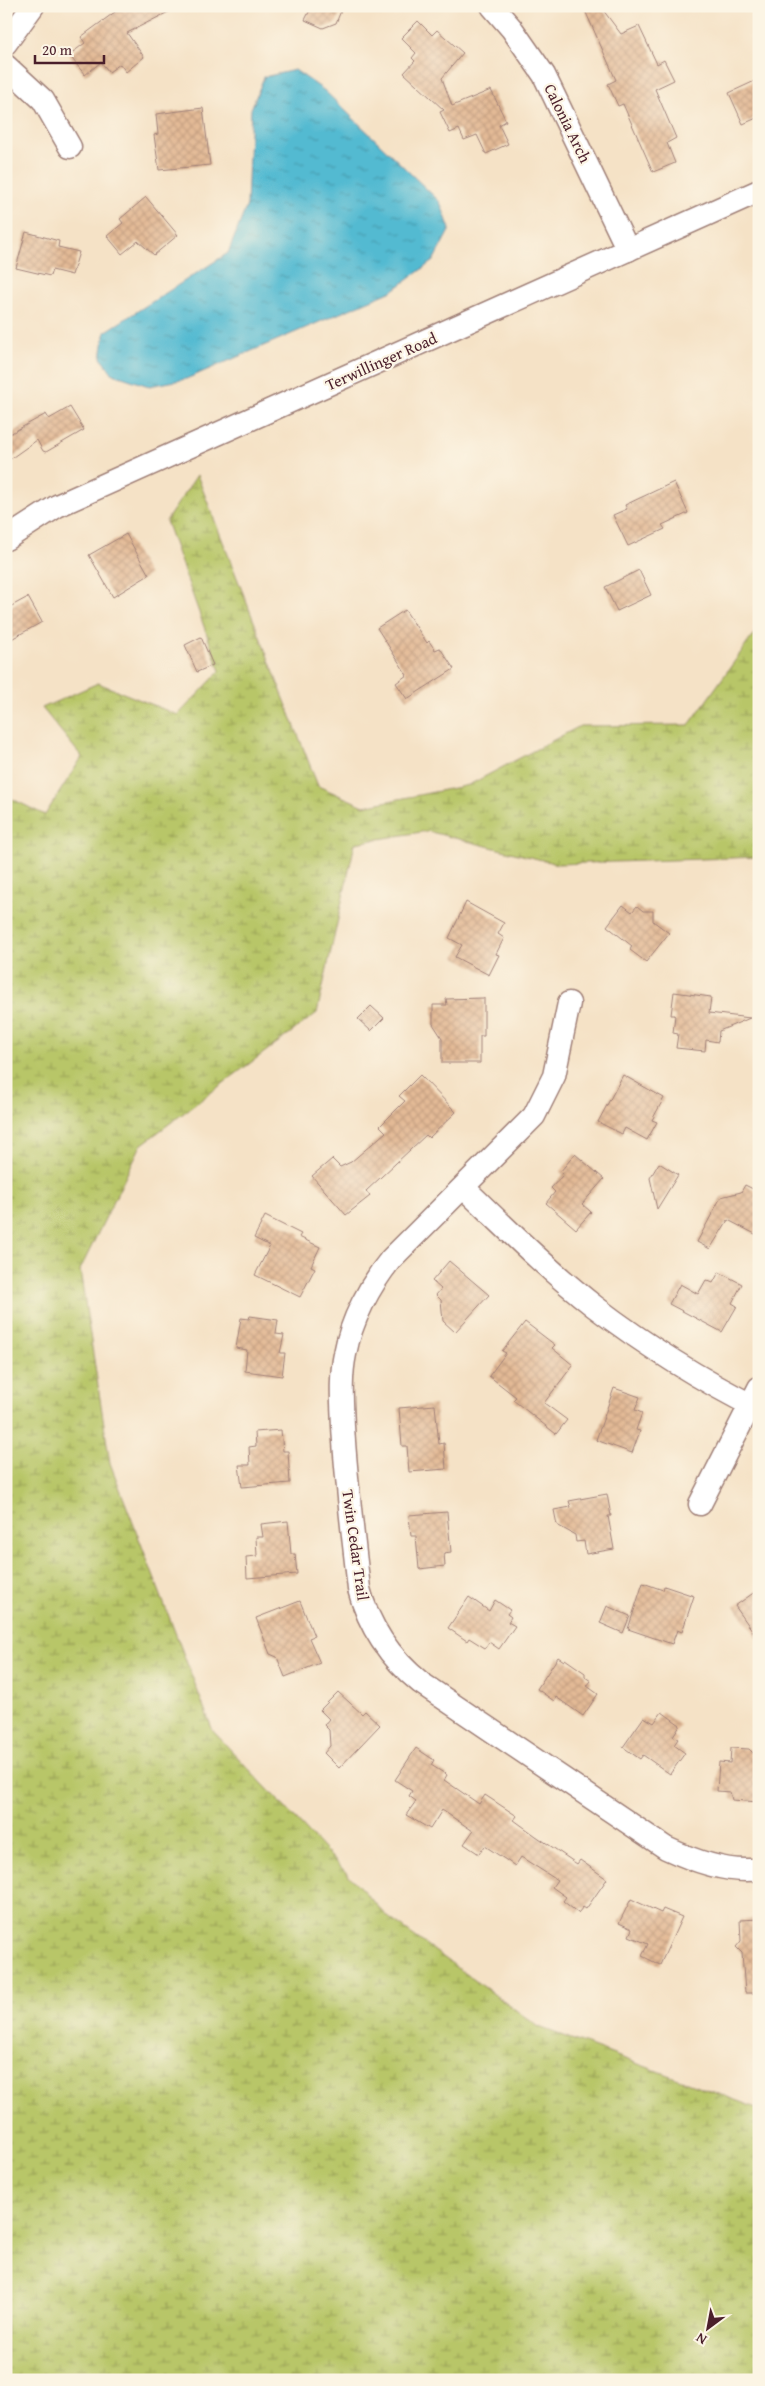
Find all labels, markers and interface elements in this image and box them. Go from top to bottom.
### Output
scale bar [35,32,104,64]
text: 20 m [42,39,73,60]
street label: Calonia Arch [539,79,598,167]
street label: Terwillinger Road [321,325,441,396]
street label: Twin Cedar Trail [336,1488,376,1602]
north arrow [682,2304,732,2354]
text: N [691,2328,710,2350]

